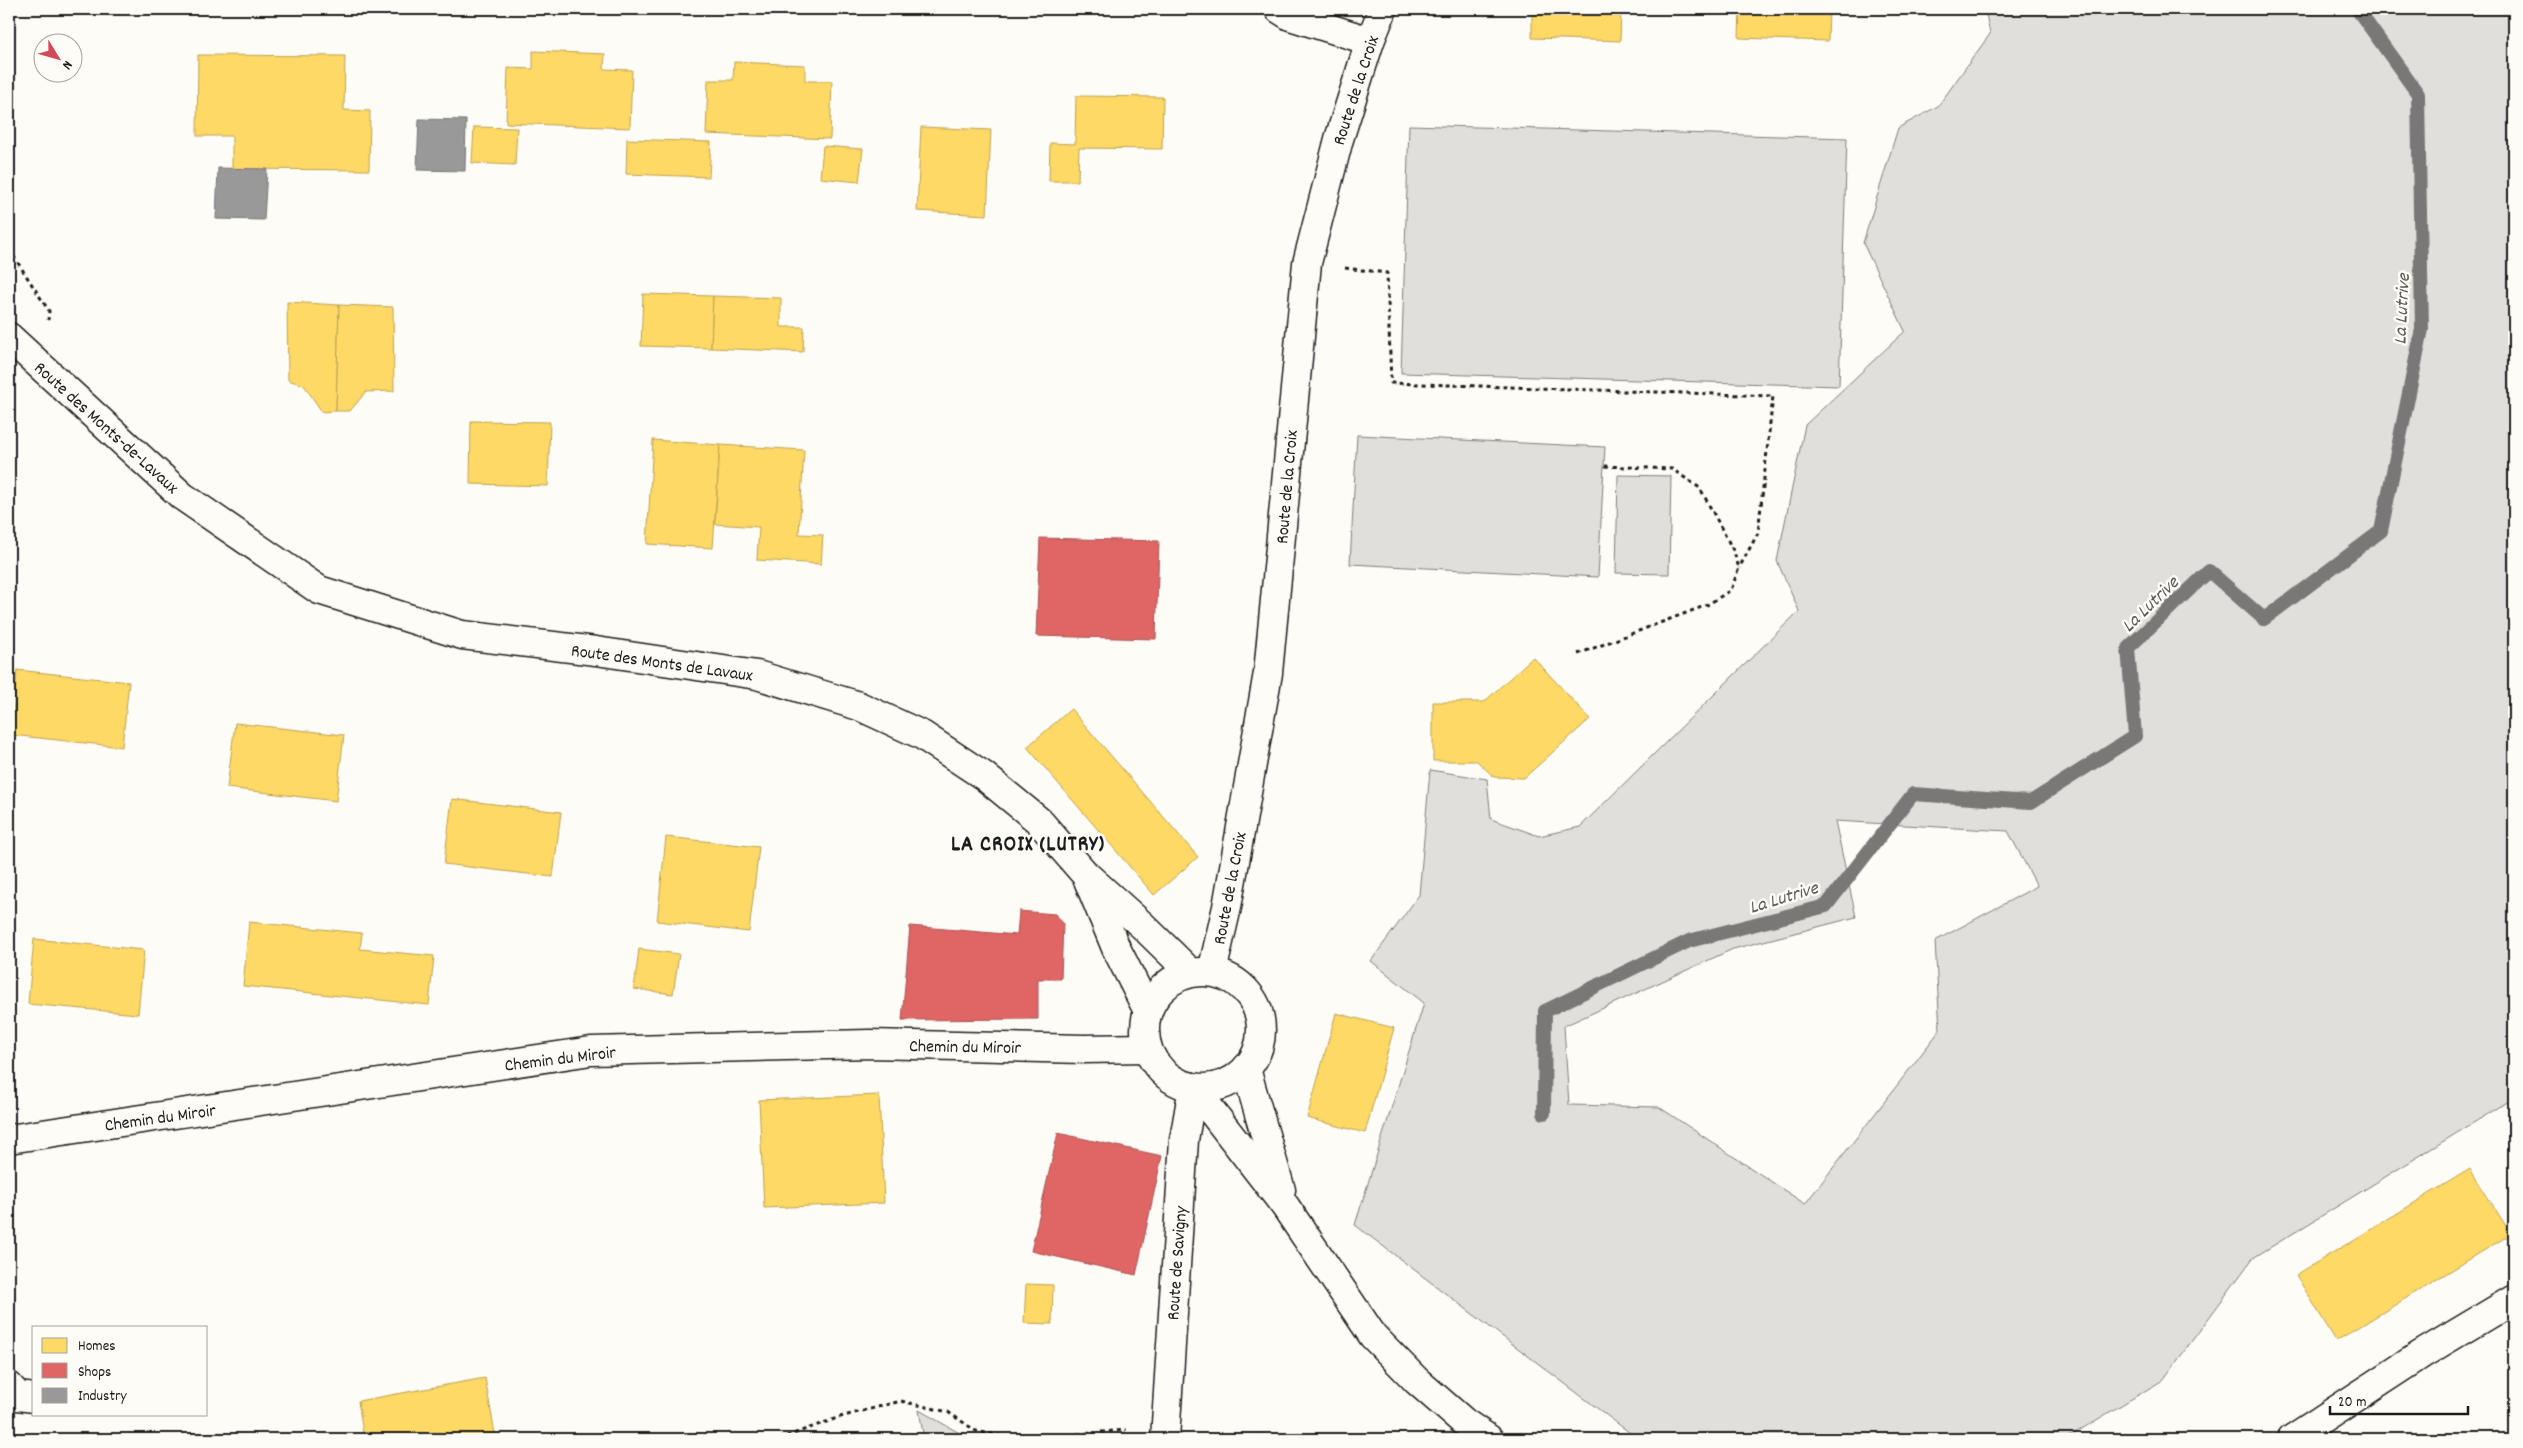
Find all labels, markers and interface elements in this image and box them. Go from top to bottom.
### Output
north arrow [32,32,82,82]
street label: Route de la Croix [1328,32,1387,149]
text: N [57,56,77,73]
water label: La Lutrive [2388,271,2419,345]
street label: Route des Monts-de-Lavaux [27,357,183,501]
street label: Route de la Croix [1271,429,1306,545]
water label: La Lutrive [2117,570,2187,640]
street label: Route des Monts de Lavaux [569,639,754,690]
district label: LA CROIX (LUTRY) [951,830,1105,861]
street label: Route de la Croix [1208,830,1255,947]
water label: La Lutrive [1746,876,1823,923]
street label: Chemin du Miroir [909,1035,1021,1062]
street label: Chemin du Miroir [503,1041,618,1080]
street label: Chemin du Miroir [103,1099,218,1140]
street label: Route de Savigny [1162,1205,1195,1321]
legend [32,1326,208,1416]
text: Homes [78,1336,116,1358]
text: Shops [78,1362,111,1384]
scale bar [2330,1383,2468,1415]
text: Industry [78,1386,127,1408]
text: 20 m [2338,1392,2366,1414]

